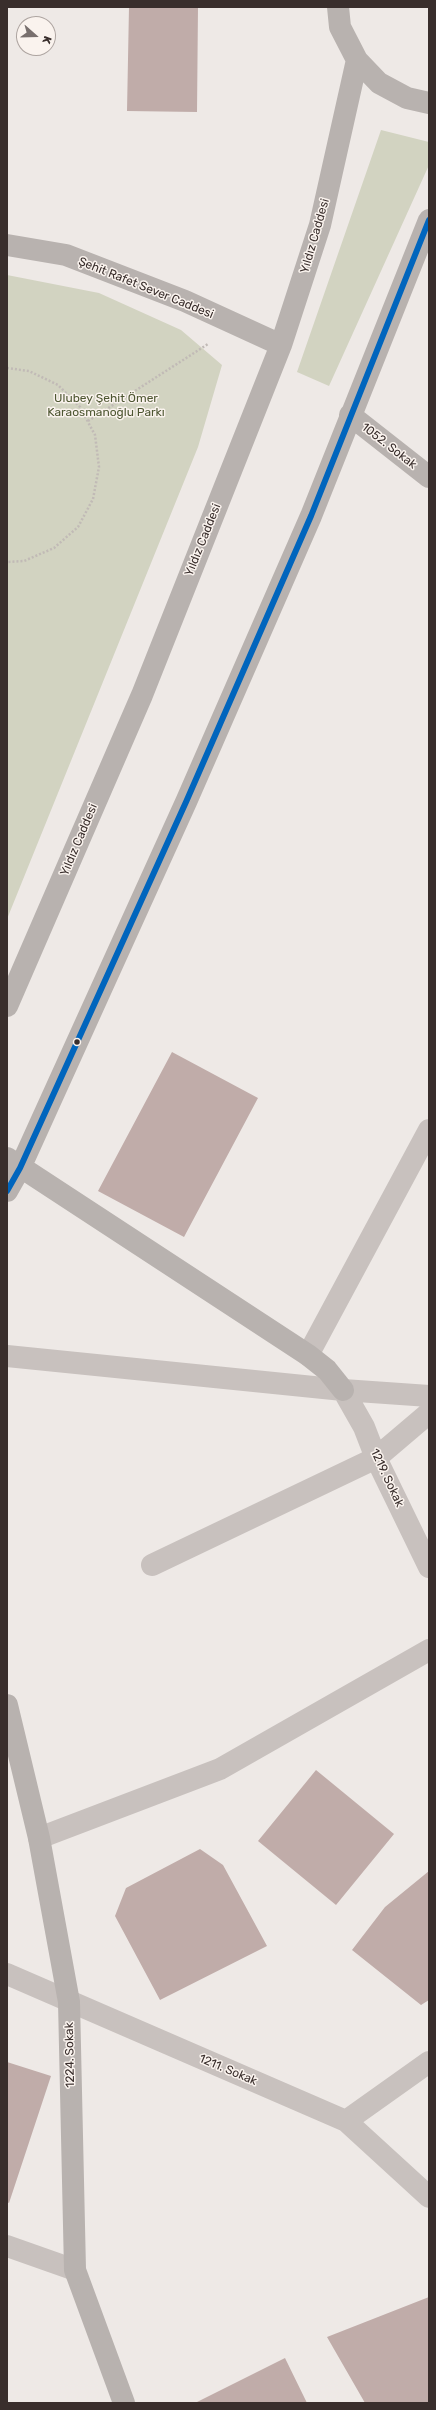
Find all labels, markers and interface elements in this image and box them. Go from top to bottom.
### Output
north arrow [16,16,56,56]
text: K [39,34,54,46]
street label: Yıldız Caddesi [297,197,333,275]
street label: Şehit Rafet Sever Caddesi [76,254,216,322]
park label: Ulubey Şehit Ömer Karaosmanoğlu Parkı [47,392,165,420]
street label: 1052. Sokak [359,420,419,472]
street label: Yıldız Caddesi [182,502,224,578]
street label: Yıldız Caddesi [57,802,101,878]
unlabelled marker [72,1037,82,1047]
street label: 1219. Sokak [367,1446,407,1510]
street label: 1224. Sokak [62,2022,78,2088]
street label: 1211. Sokak [197,2051,259,2089]

